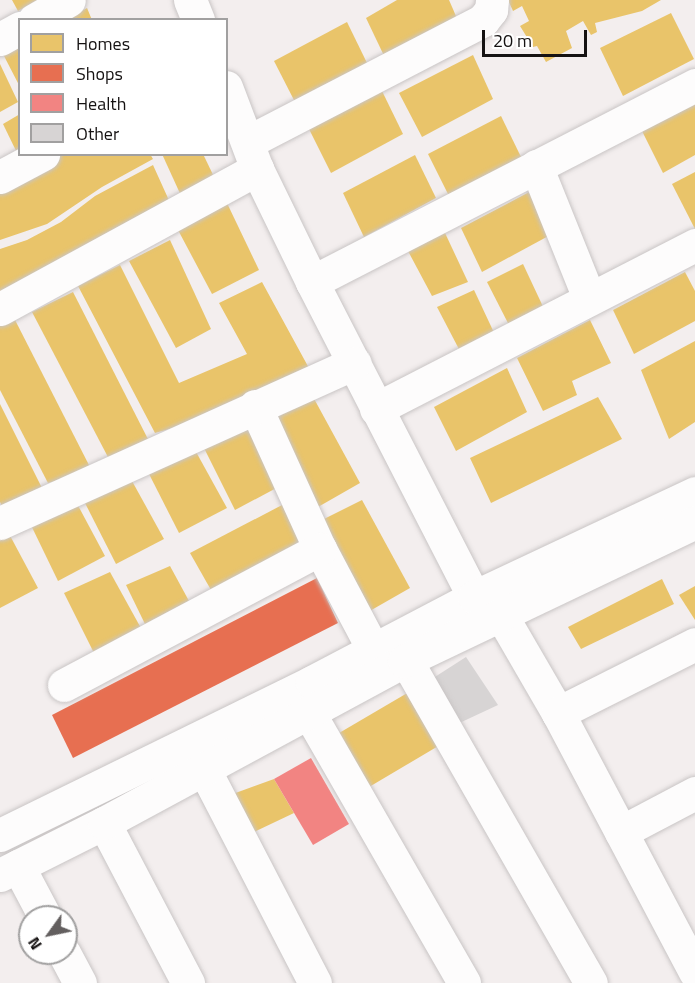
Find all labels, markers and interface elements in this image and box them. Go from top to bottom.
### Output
legend [18,18,228,156]
scale bar [485,18,590,56]
text: 20 m [493,27,532,54]
text: Homes [76,30,130,57]
text: Shops [76,60,123,87]
text: Health [76,90,126,117]
text: Other [76,120,119,147]
north arrow [18,905,78,965]
text: N [21,933,48,955]

